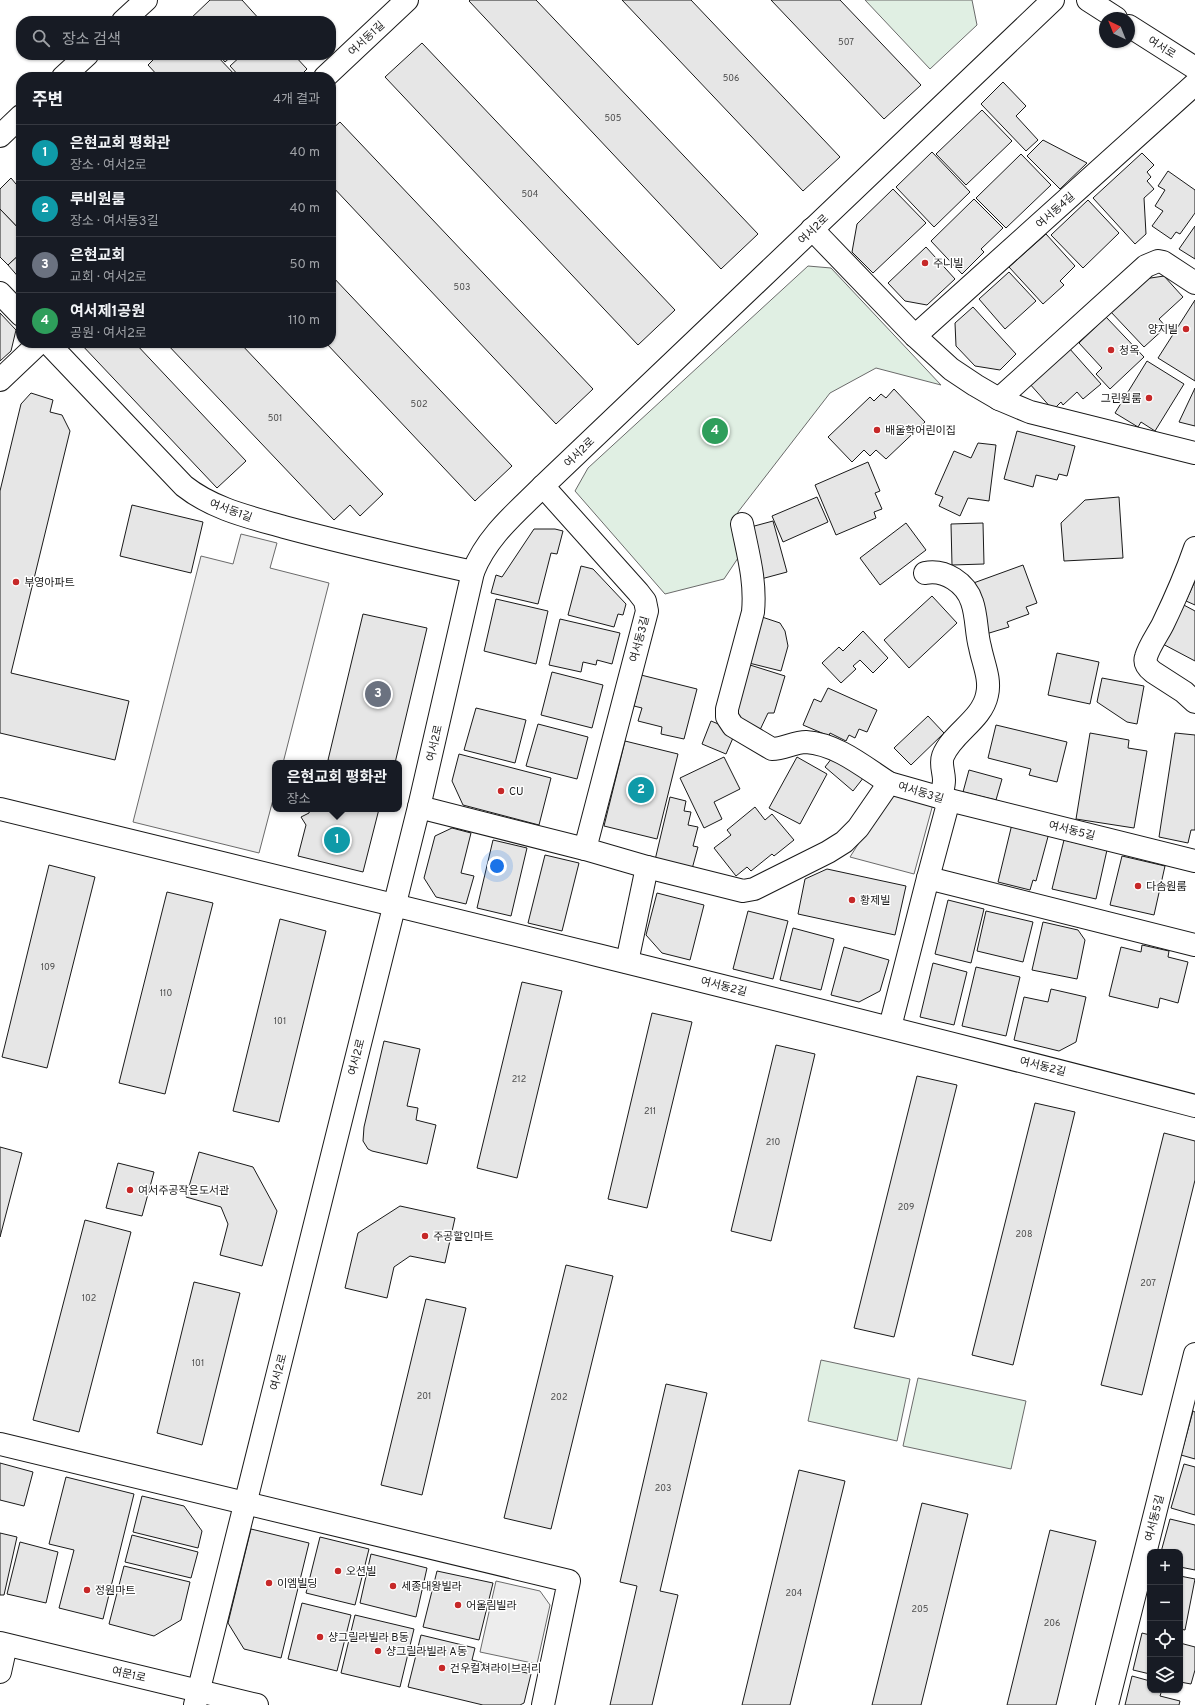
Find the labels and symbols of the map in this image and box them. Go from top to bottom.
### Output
north arrow [1099,12,1135,48]
street label: 여서동1길 [346,18,388,59]
street label: 여서로 [1145,34,1178,62]
house number: 507 [838,37,854,48]
house number: 506 [723,73,739,84]
house number: 505 [605,113,621,124]
house number: 504 [522,189,539,200]
street label: 여서동4길 [1033,190,1078,232]
street label: 여서2로 [795,212,832,248]
place label: 주니빌 [933,257,963,271]
marker: 주니빌 [920,258,930,268]
house number: 503 [454,282,470,293]
place label: 양지빌 [1148,323,1178,337]
marker: 양지빌 [1181,324,1191,334]
place label: 청옥 [1119,344,1139,358]
marker: 청옥 [1106,345,1116,355]
place label: 그린원룸 [1101,392,1141,406]
marker: 그린원룸 [1144,393,1154,403]
house number: 502 [411,399,427,410]
house number: 501 [268,413,282,424]
pin: 4 [702,416,728,446]
place label: 배울학어린이집 [885,424,956,438]
marker: 배울학어린이집 [872,425,882,435]
street label: 여서2로 [561,435,598,471]
street label: 여서동1길 [207,497,254,525]
place label: 부영아파트 [24,576,75,590]
marker: 부영아파트 [11,577,21,587]
street label: 여서동3길 [627,615,653,664]
pin: 3 [365,679,391,709]
street label: 여서2로 [424,724,446,763]
pin: 2 [628,775,654,805]
street label: 여서동3길 [896,779,945,807]
place label: CU [509,785,524,799]
marker: CU [496,786,506,796]
street label: 여서동5길 [1047,818,1096,843]
pin: 1 [324,825,350,855]
your location [487,856,507,876]
place label: 다솜원룸 [1146,880,1186,894]
marker: 다솜원룸 [1133,881,1143,891]
place label: 황제빌 [860,894,890,908]
marker: 황제빌 [847,895,857,905]
house number: 109 [41,962,55,973]
street label: 여서동2길 [699,974,748,999]
house number: 110 [160,988,172,999]
house number: 101 [274,1016,286,1027]
street label: 여서2로 [346,1038,368,1077]
street label: 여서동2길 [1018,1054,1067,1079]
house number: 212 [512,1074,526,1085]
house number: 211 [644,1106,656,1117]
house number: 210 [766,1137,781,1148]
place label: 여서주공작은도서관 [138,1184,229,1198]
marker: 여서주공작은도서관 [125,1185,135,1195]
house number: 209 [898,1202,914,1213]
house number: 208 [1016,1229,1032,1240]
place label: 주공할인마트 [433,1230,494,1244]
marker: 주공할인마트 [420,1231,430,1241]
house number: 207 [1140,1278,1156,1289]
house number: 102 [82,1293,96,1304]
street label: 여서2로 [268,1353,290,1392]
house number: 101 [192,1358,204,1369]
house number: 201 [417,1391,431,1402]
house number: 202 [551,1392,567,1403]
house number: 203 [655,1483,671,1494]
street label: 여서동5길 [1142,1494,1167,1543]
place label: 오션빌 [346,1565,376,1579]
marker: 오션빌 [333,1566,343,1576]
place label: 이엠빌딩 [277,1577,317,1591]
marker: 이엠빌딩 [264,1578,274,1588]
place label: 세종대왕빌라 [401,1580,462,1594]
marker: 세종대왕빌라 [388,1581,398,1591]
place label: 정원마트 [95,1584,135,1598]
marker: 정원마트 [82,1585,92,1595]
house number: 204 [786,1588,803,1599]
place label: 어울림빌라 [466,1599,517,1613]
marker: 어울림빌라 [453,1600,463,1610]
house number: 205 [912,1604,928,1615]
house number: 206 [1044,1618,1060,1629]
place label: 샹그릴라빌라 B동 [328,1631,409,1645]
marker: 샹그릴라빌라 B동 [315,1632,325,1642]
place label: 샹그릴라빌라 A동 [386,1645,467,1659]
marker: 샹그릴라빌라 A동 [373,1646,383,1656]
place label: 건우컬쳐라이브러리 [450,1662,541,1676]
marker: 건우컬쳐라이브러리 [437,1663,447,1673]
street label: 여문1로 [110,1664,147,1686]

